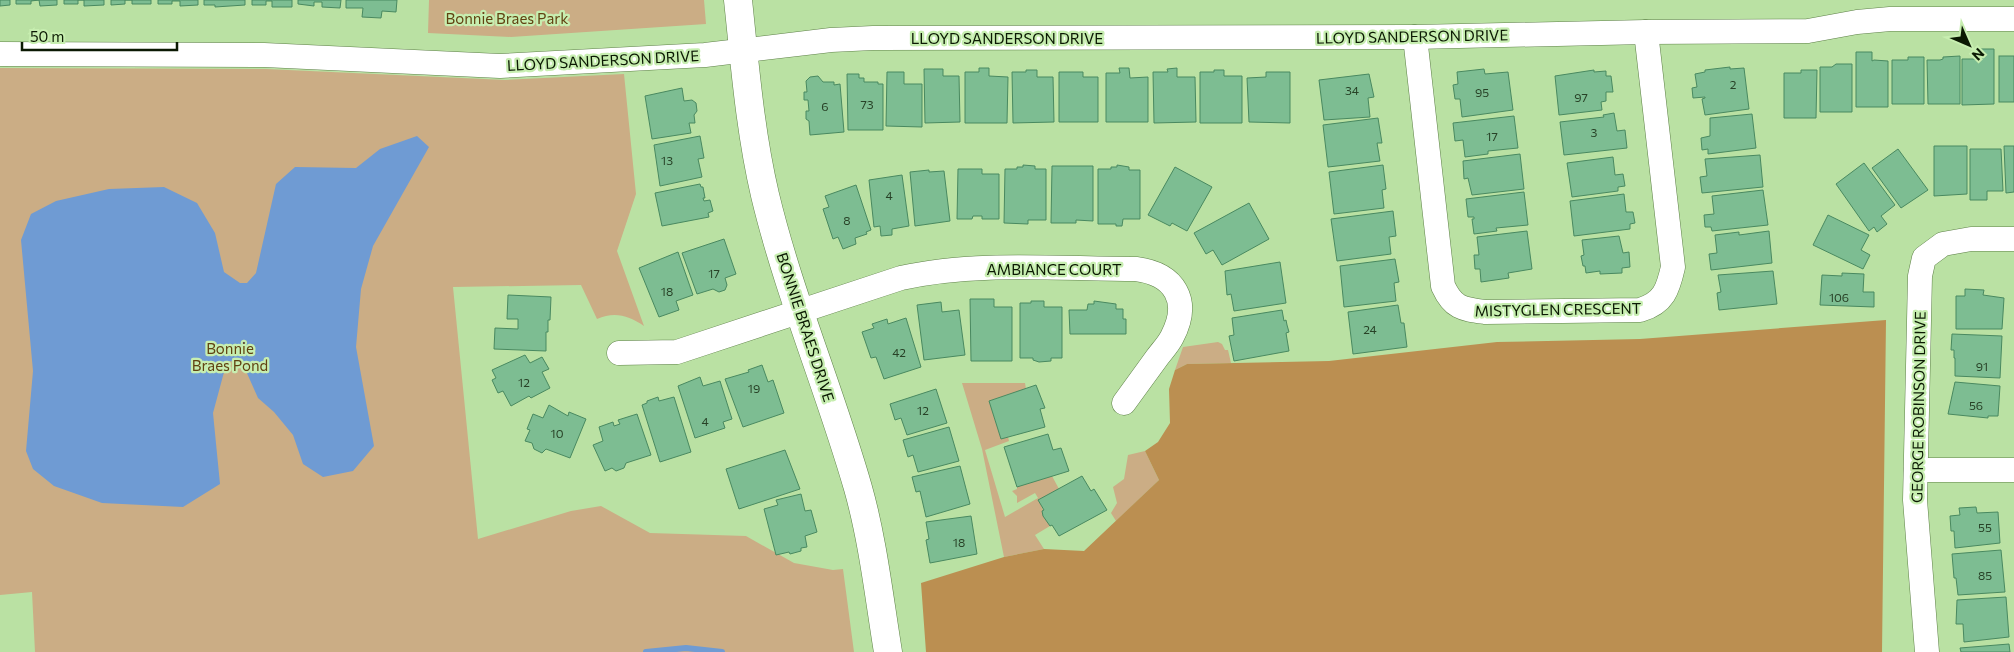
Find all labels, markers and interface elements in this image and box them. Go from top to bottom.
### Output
park label: Bonnie Braes Park [446,9,568,27]
scale bar [22,20,178,52]
north arrow [1944,20,1994,70]
street label: LLOYD SANDERSON DRIVE [1316,25,1508,47]
text: 50 m [30,27,64,45]
street label: LLOYD SANDERSON DRIVE [911,29,1103,47]
text: N [1969,45,1988,64]
street label: LLOYD SANDERSON DRIVE [506,46,700,74]
house number: 2 [1730,77,1737,91]
house number: 34 [1345,83,1359,97]
house number: 95 [1475,85,1489,99]
house number: 97 [1574,90,1588,104]
house number: 73 [860,97,874,111]
house number: 6 [821,99,829,113]
house number: 3 [1591,125,1598,139]
house number: 17 [1486,129,1498,143]
house number: 13 [661,153,673,167]
house number: 4 [885,188,893,202]
house number: 8 [843,213,851,227]
street label: BONNIE BRAES DRIVE [773,250,839,404]
street label: AMBIANCE COURT [986,260,1122,278]
house number: 17 [708,266,720,280]
house number: 18 [661,284,673,298]
house number: 106 [1829,290,1849,304]
street label: MISTYGLEN CRESCENT [1474,299,1642,319]
street label: GEORGE ROBINSON DRIVE [1907,311,1929,503]
house number: 24 [1363,322,1377,336]
park label: Bonnie Braes Pond [192,339,268,374]
house number: 42 [892,345,906,359]
house number: 91 [1976,359,1988,373]
house number: 12 [518,375,530,389]
house number: 19 [748,381,760,395]
house number: 56 [1969,398,1983,412]
house number: 12 [917,403,929,417]
house number: 4 [701,414,709,428]
house number: 10 [551,426,564,440]
house number: 55 [1978,520,1992,534]
house number: 18 [953,535,965,549]
house number: 85 [1978,568,1992,582]

